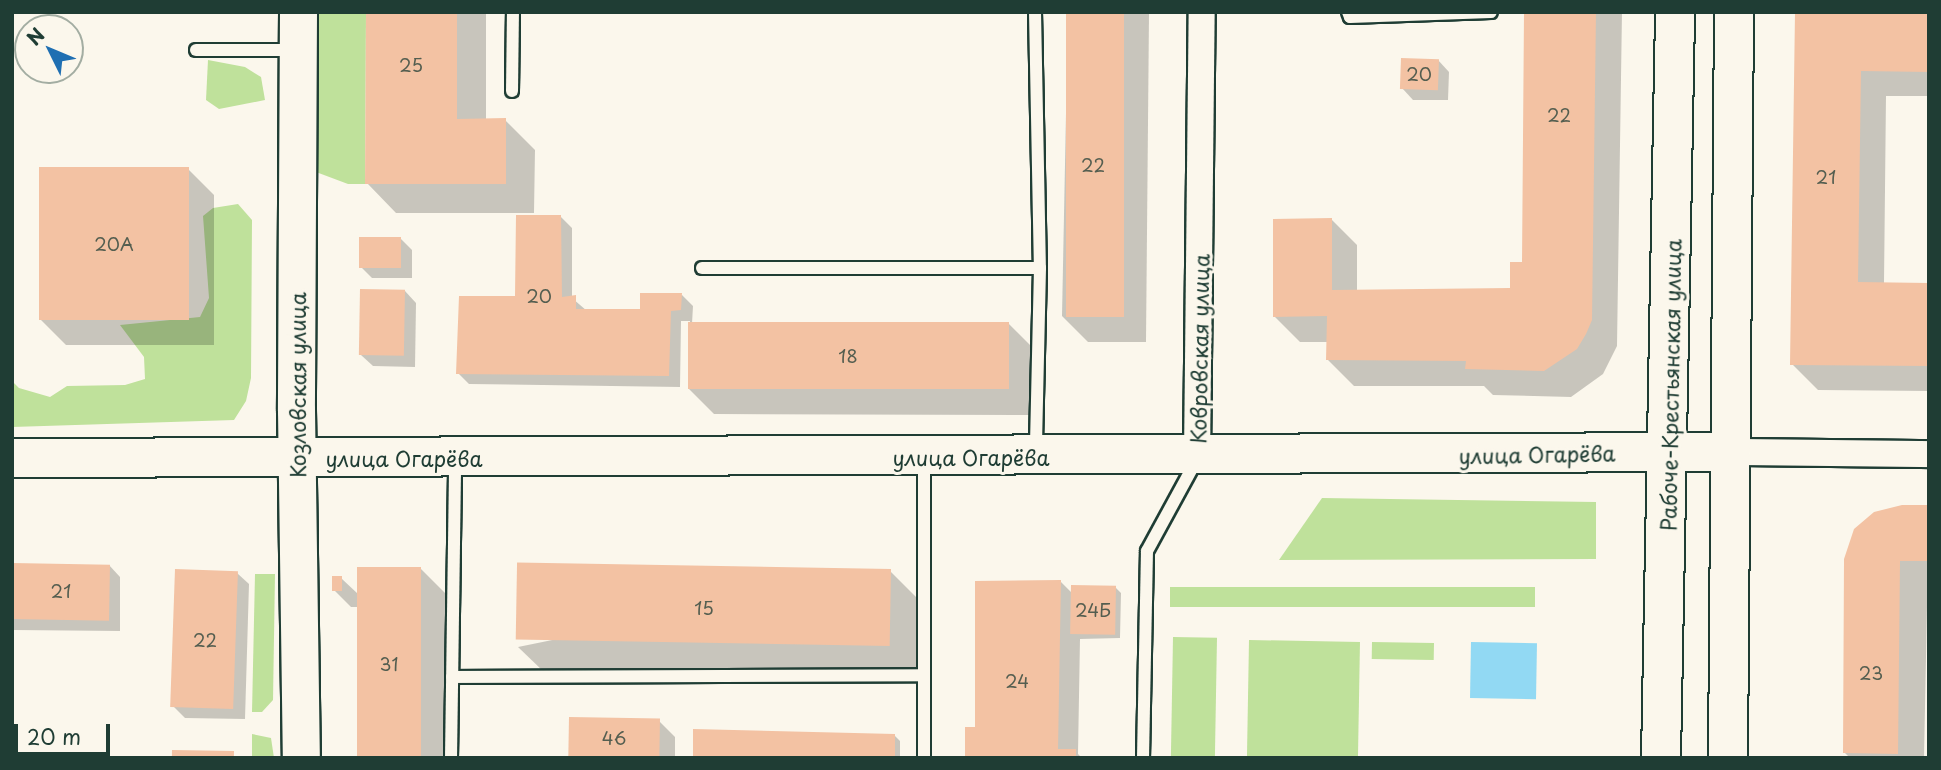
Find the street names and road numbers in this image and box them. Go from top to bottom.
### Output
street label: Рабоче-Крестьянская улица [1655,238,1685,532]
street label: Ковровская улица [1185,253,1213,445]
street label: Козловская улица [284,292,310,478]
street label: улица Огарёва [1458,440,1616,468]
street label: улица Огарёва [892,444,1050,470]
street label: улица Огарёва [325,445,483,471]

